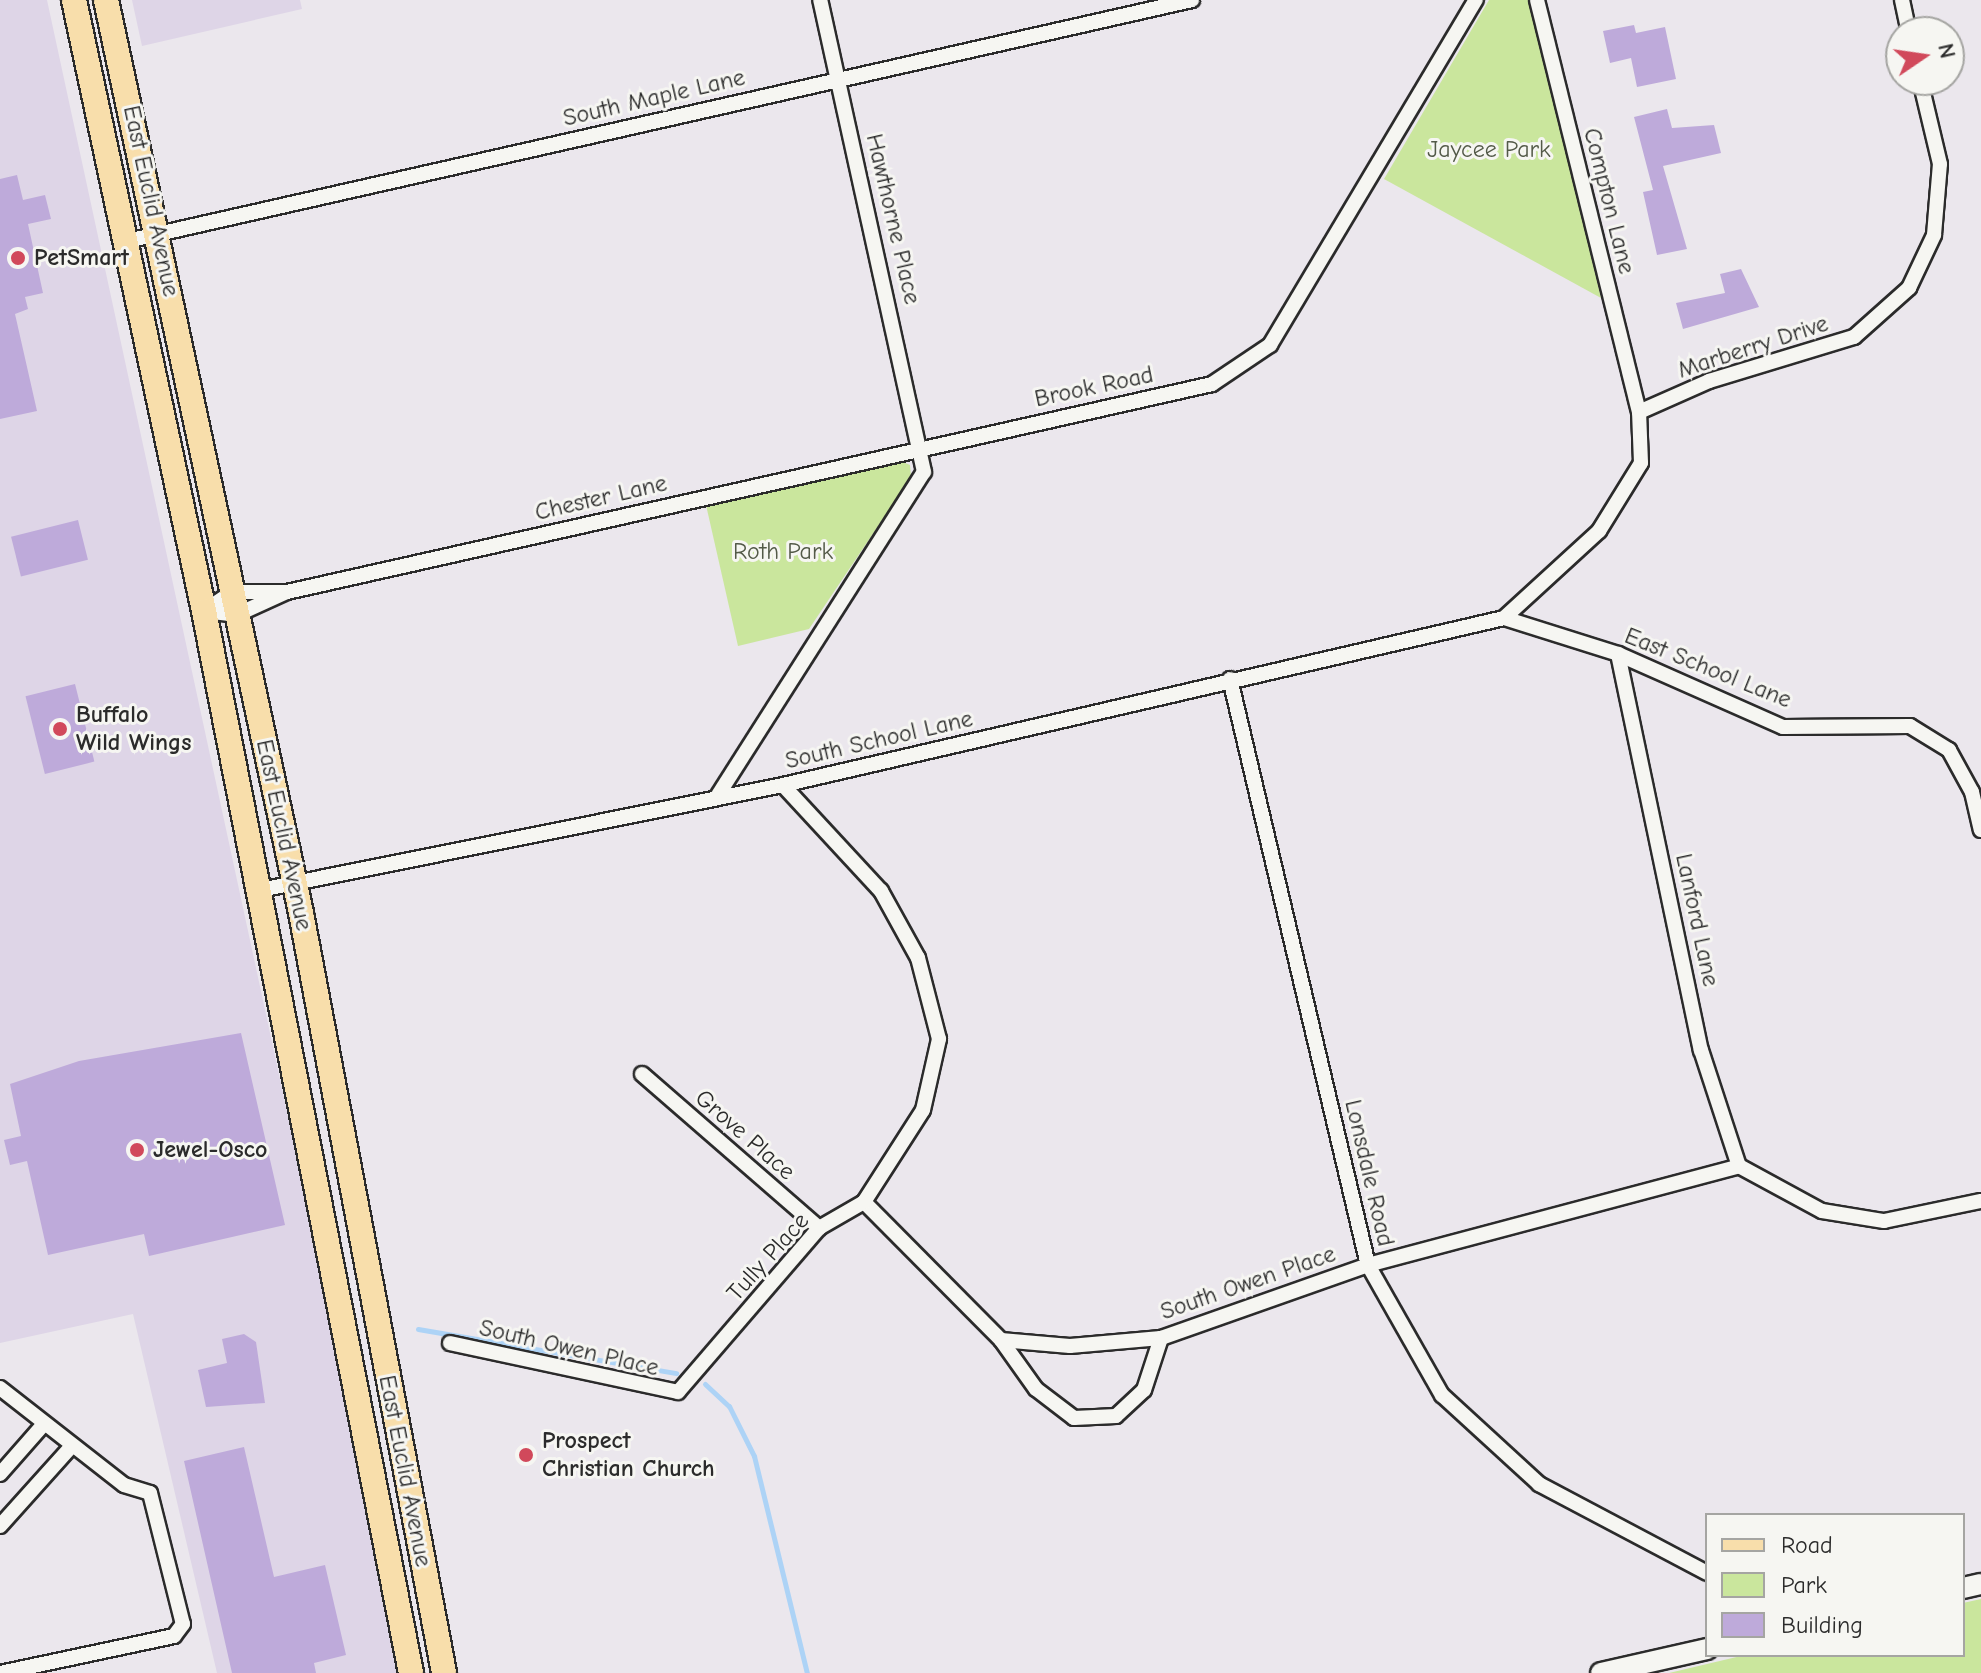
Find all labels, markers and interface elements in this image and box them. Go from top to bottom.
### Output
north arrow [1885,16,1965,96]
text: N [1932,41,1961,61]
street label: South Maple Lane [560,63,748,133]
street label: East Euclid Avenue [117,103,185,299]
street label: Compton Lane [1577,125,1641,277]
street label: Hawthorne Place [859,131,927,307]
park label: Jaycee Park [1427,136,1551,164]
place label: PetSmart [34,244,129,272]
marker: PetSmart [9,249,27,267]
street label: Marberry Drive [1674,309,1832,385]
street label: Brook Road [1032,360,1156,414]
street label: Chester Lane [532,469,670,527]
park label: Roth Park [733,538,833,566]
street label: East School Lane [1620,621,1796,715]
place label: Buffalo Wild Wings [76,701,191,757]
street label: South School Lane [782,704,976,776]
marker: Buffalo Wild Wings [51,720,69,738]
street label: East Euclid Avenue [250,737,318,933]
street label: Lanford Lane [1669,851,1725,989]
street label: Grove Place [689,1084,801,1186]
street label: Lonsdale Road [1338,1097,1400,1249]
place label: Jewel-Osco [153,1136,267,1164]
marker: Jewel-Osco [128,1141,146,1159]
street label: Tully Place [721,1207,815,1307]
street label: South Owen Place [1157,1240,1339,1326]
street label: South Owen Place [476,1313,662,1383]
street label: East Euclid Avenue [372,1373,438,1569]
place label: Prospect Christian Church [542,1427,715,1483]
marker: Prospect Christian Church [517,1446,535,1464]
legend [1705,1513,1965,1657]
text: Road [1781,1531,1833,1559]
text: Park [1781,1571,1827,1599]
text: Building [1781,1611,1863,1639]

